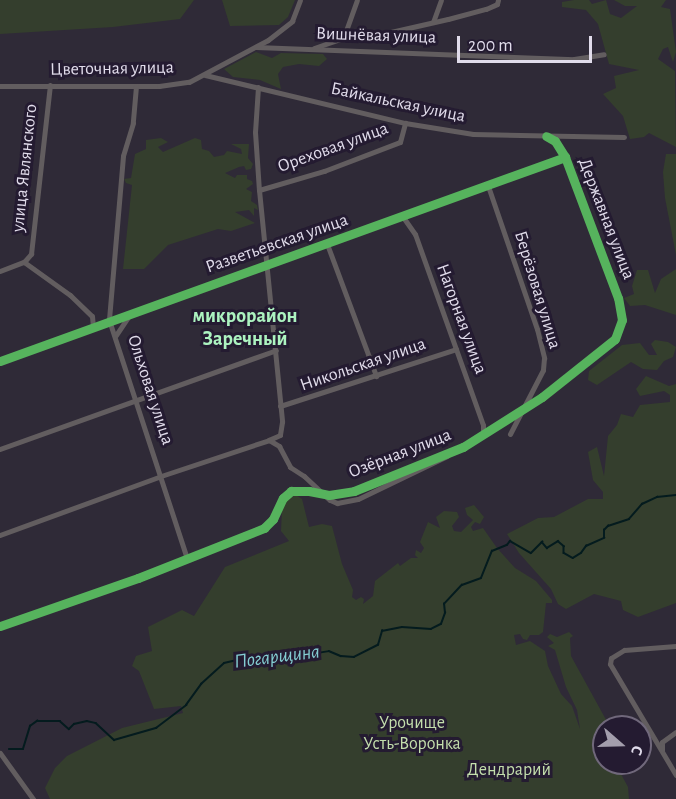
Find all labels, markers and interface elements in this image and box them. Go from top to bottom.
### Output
street label: Вишнёвая улица [315,23,437,49]
scale bar [460,24,595,62]
text: 200 m [468,37,513,55]
street label: Цветочная улица [50,57,174,81]
street label: Байкальская улица [329,78,467,128]
street label: улица Являнского [8,103,42,233]
street label: Ореховая улица [275,118,391,178]
street label: Державная улица [573,155,639,283]
street label: Разветьевская улица [203,210,351,278]
street label: Берёзовая улица [509,228,565,352]
street label: Нагорная улица [431,261,491,377]
district label: микрорайон Заречный [193,305,297,352]
street label: Ольховая улица [122,332,178,448]
street label: Никольская улица [297,333,429,397]
street label: Озёрная улица [346,424,454,484]
water label: Погарщина [233,640,321,674]
park label: Урочище Усть-Воронка [363,713,461,756]
north arrow [592,715,652,775]
text: С [628,744,646,757]
park label: Дендрарий [467,759,551,781]

